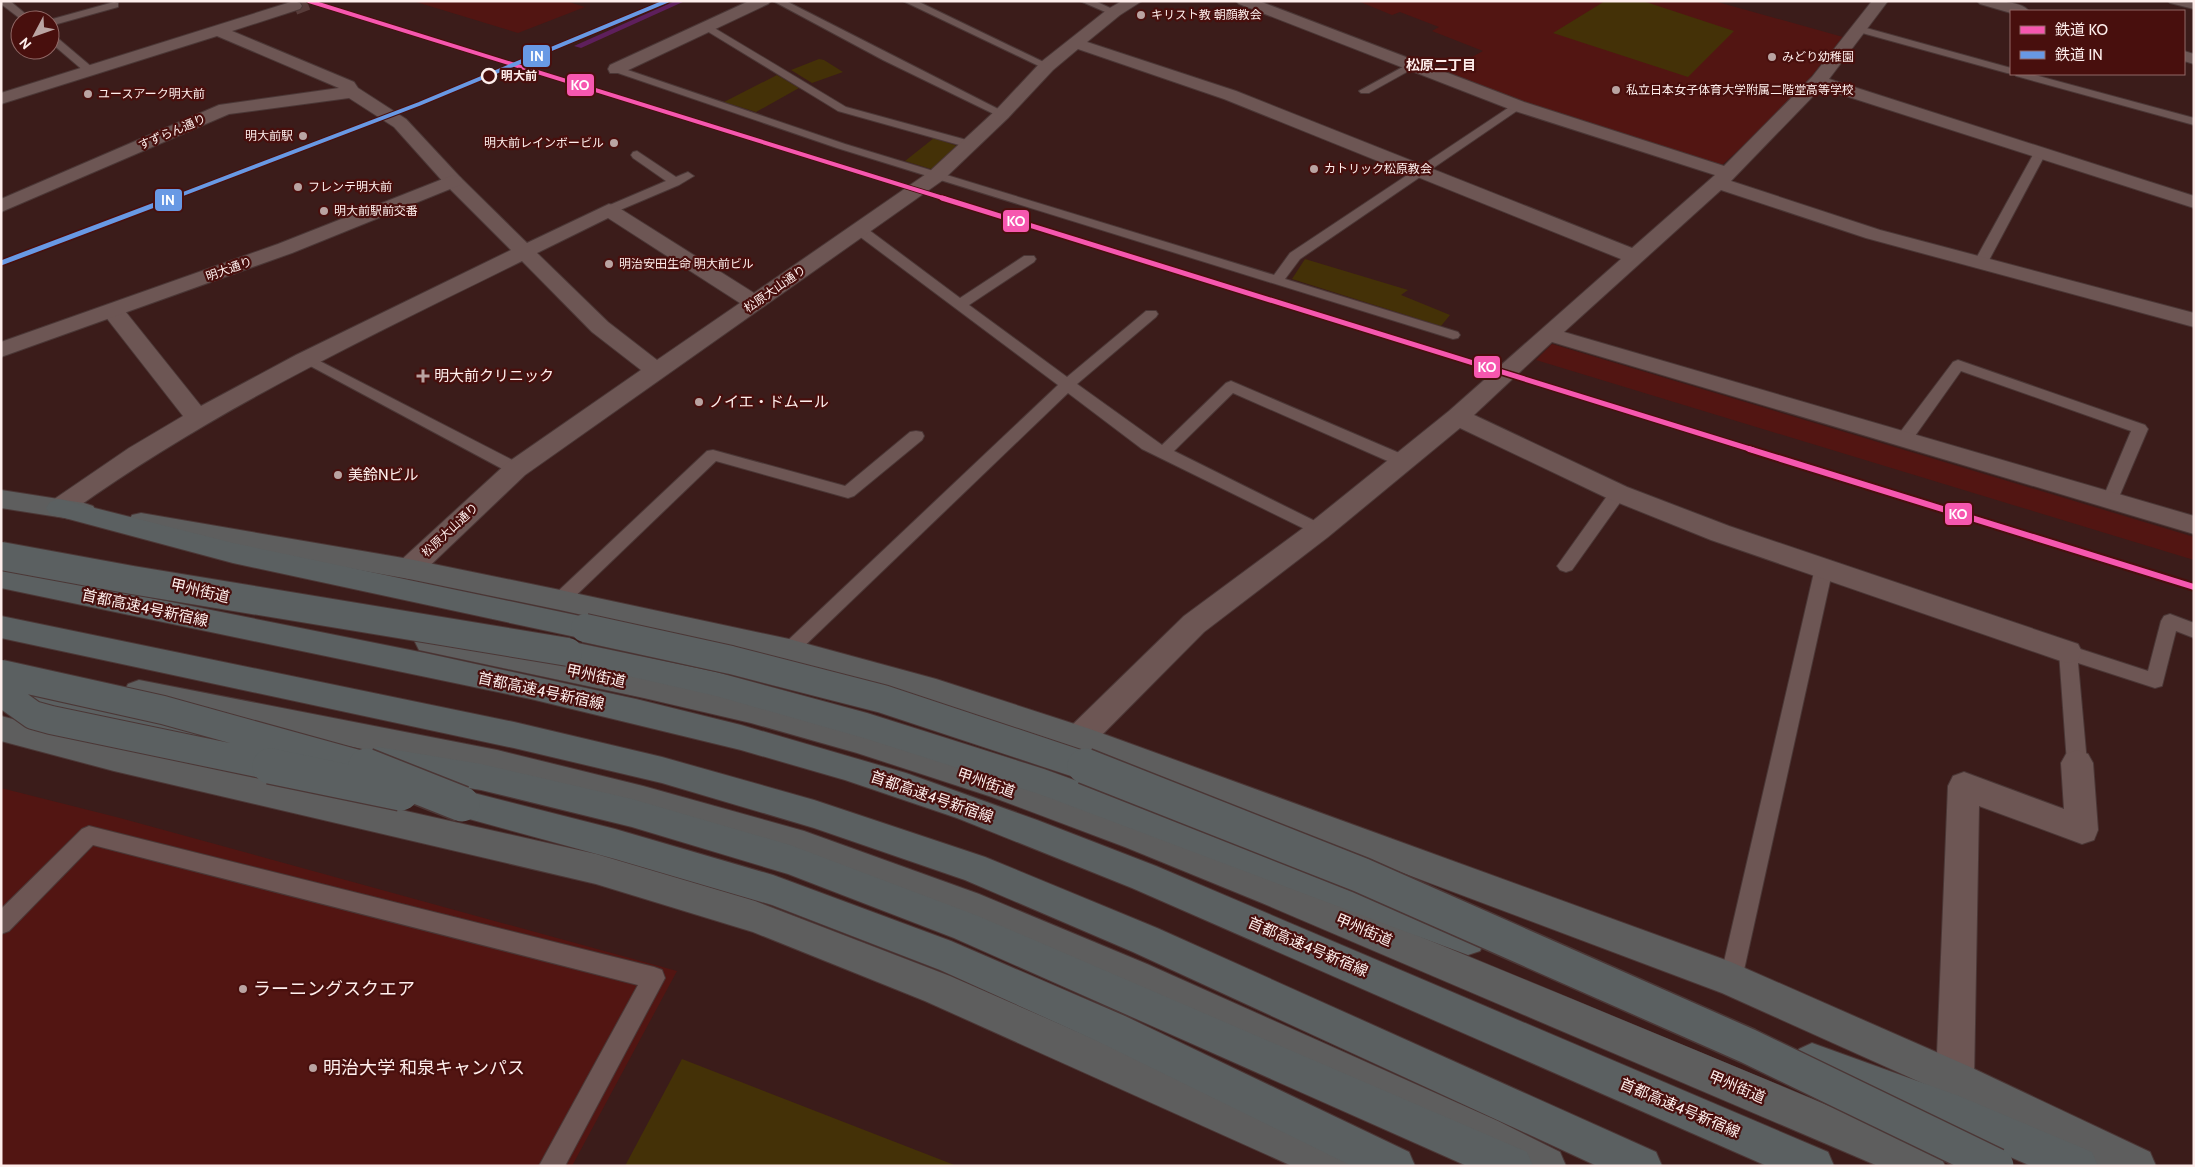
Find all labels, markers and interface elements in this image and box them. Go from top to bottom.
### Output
place label: キリスト教 朝顔教会 [1151,7,1262,22]
marker: キリスト教 朝顔教会 [1135,9,1147,21]
north arrow [10,10,60,60]
legend [2010,10,2185,75]
text: 鉄道 KO [2055,21,2108,39]
text: N [15,34,35,53]
line badge: IN [522,44,551,68]
text: 鉄道 IN [2055,46,2103,64]
text: IN [530,47,544,65]
place label: みどり幼稚園 [1782,49,1854,64]
marker: みどり幼稚園 [1766,51,1778,63]
district label: 松原二丁目 [1406,56,1476,74]
marker: 明大前 [481,68,497,84]
place label: 明大前 [501,68,537,83]
line badge: KO [566,73,595,97]
text: KO [570,76,590,94]
place label: 私立日本女子体育大学附属二階堂高等学校 [1626,82,1854,97]
marker: 私立日本女子体育大学附属二階堂高等学校 [1610,84,1622,96]
place label: ユースアーク明大前 [98,86,205,101]
marker: ユースアーク明大前 [82,88,94,100]
street label: すずらん通り [136,111,208,153]
place label: 明大前駅 [245,128,293,143]
marker: 明大前駅 [297,130,309,142]
place label: 明大前レインボービル [484,135,604,150]
marker: 明大前レインボービル [608,137,620,149]
place label: カトリック松原教会 [1324,161,1432,176]
marker: カトリック松原教会 [1308,163,1320,175]
place label: フレンテ明大前 [308,179,392,194]
marker: フレンテ明大前 [292,181,304,193]
line badge: IN [154,188,183,212]
text: IN [161,191,175,209]
place label: 明大前駅前交番 [334,203,418,218]
marker: 明大前駅前交番 [318,205,330,217]
line badge: KO [1002,209,1030,233]
text: KO [1006,212,1026,230]
street label: 明大通り [204,253,254,284]
place label: 明治安田生命 明大前ビル [619,256,754,271]
marker: 明治安田生命 明大前ビル [603,258,615,270]
street label: 松原大山通り [741,262,809,315]
line badge: KO [1473,355,1501,379]
text: KO [1477,358,1497,376]
place label: 明大前クリニック [434,367,554,385]
marker: 明大前クリニック [416,369,430,383]
place label: ノイエ・ドムール [709,393,829,411]
marker: ノイエ・ドムール [693,396,705,408]
place label: 美鈴Nビル [348,466,419,484]
marker: 美鈴Nビル [332,469,344,481]
street label: 松原大山通り [418,500,481,560]
line badge: KO [1944,502,1973,526]
text: KO [1948,505,1968,523]
street label: 甲州街道 [169,575,231,607]
street label: 首都高速4号新宿線 [80,586,210,630]
street label: 甲州街道 [565,661,627,691]
street label: 首都高速4号新宿線 [476,669,606,713]
street label: 甲州街道 [955,765,1017,801]
street label: 首都高速4号新宿線 [868,768,996,826]
street label: 甲州街道 [1333,910,1395,950]
street label: 首都高速4号新宿線 [1245,914,1371,980]
place label: ラーニングスクエア [253,978,415,1000]
marker: ラーニングスクエア [237,983,249,995]
place label: 明治大学 和泉キャンパス [323,1057,525,1079]
marker: 明治大学 和泉キャンパス [307,1062,319,1074]
street label: 甲州街道 [1706,1067,1768,1107]
street label: 首都高速4号新宿線 [1617,1075,1743,1141]

